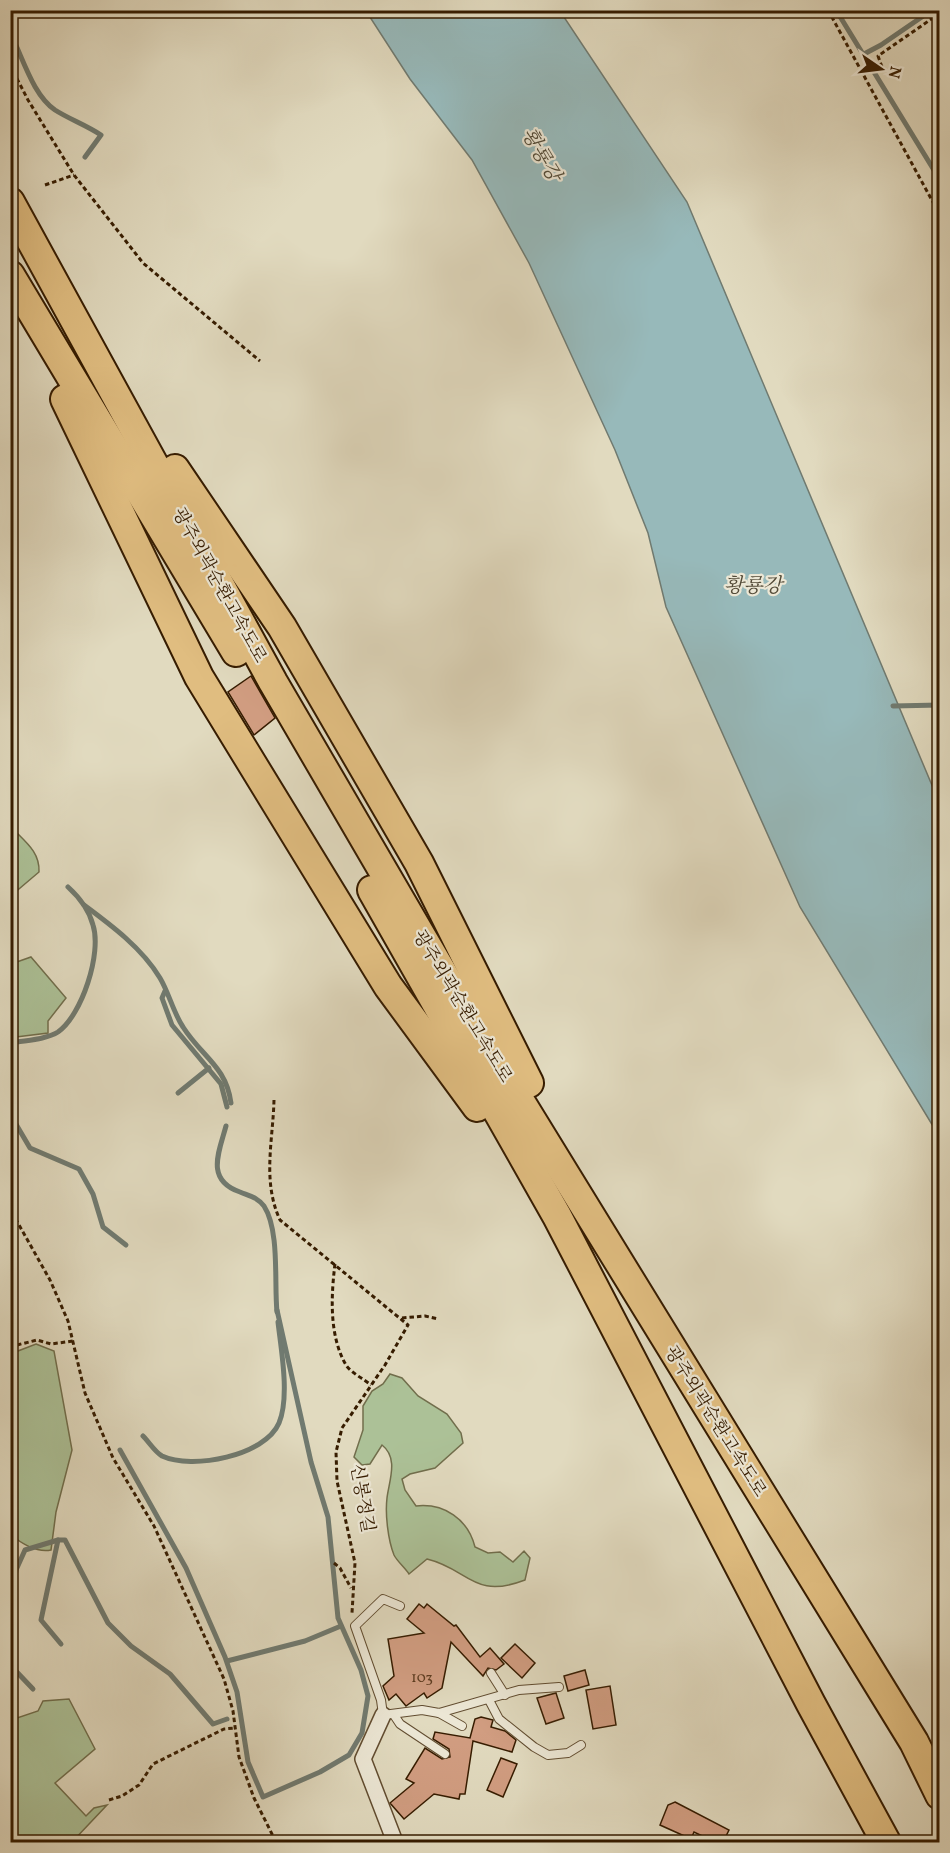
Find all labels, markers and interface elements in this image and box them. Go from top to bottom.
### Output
north arrow [851,39,911,99]
text: N [881,64,906,81]
water label: 황룡강 [514,123,568,189]
street label: 광주외곽순환고속도로 [166,504,272,668]
water label: 황룡강 [724,573,785,601]
street label: 광주외곽순환고속도로 [406,926,517,1088]
street label: 광주외곽순환고속도로 [658,1341,771,1502]
street label: 신봉정길 [343,1462,380,1535]
house number: 103 [411,1668,433,1689]

